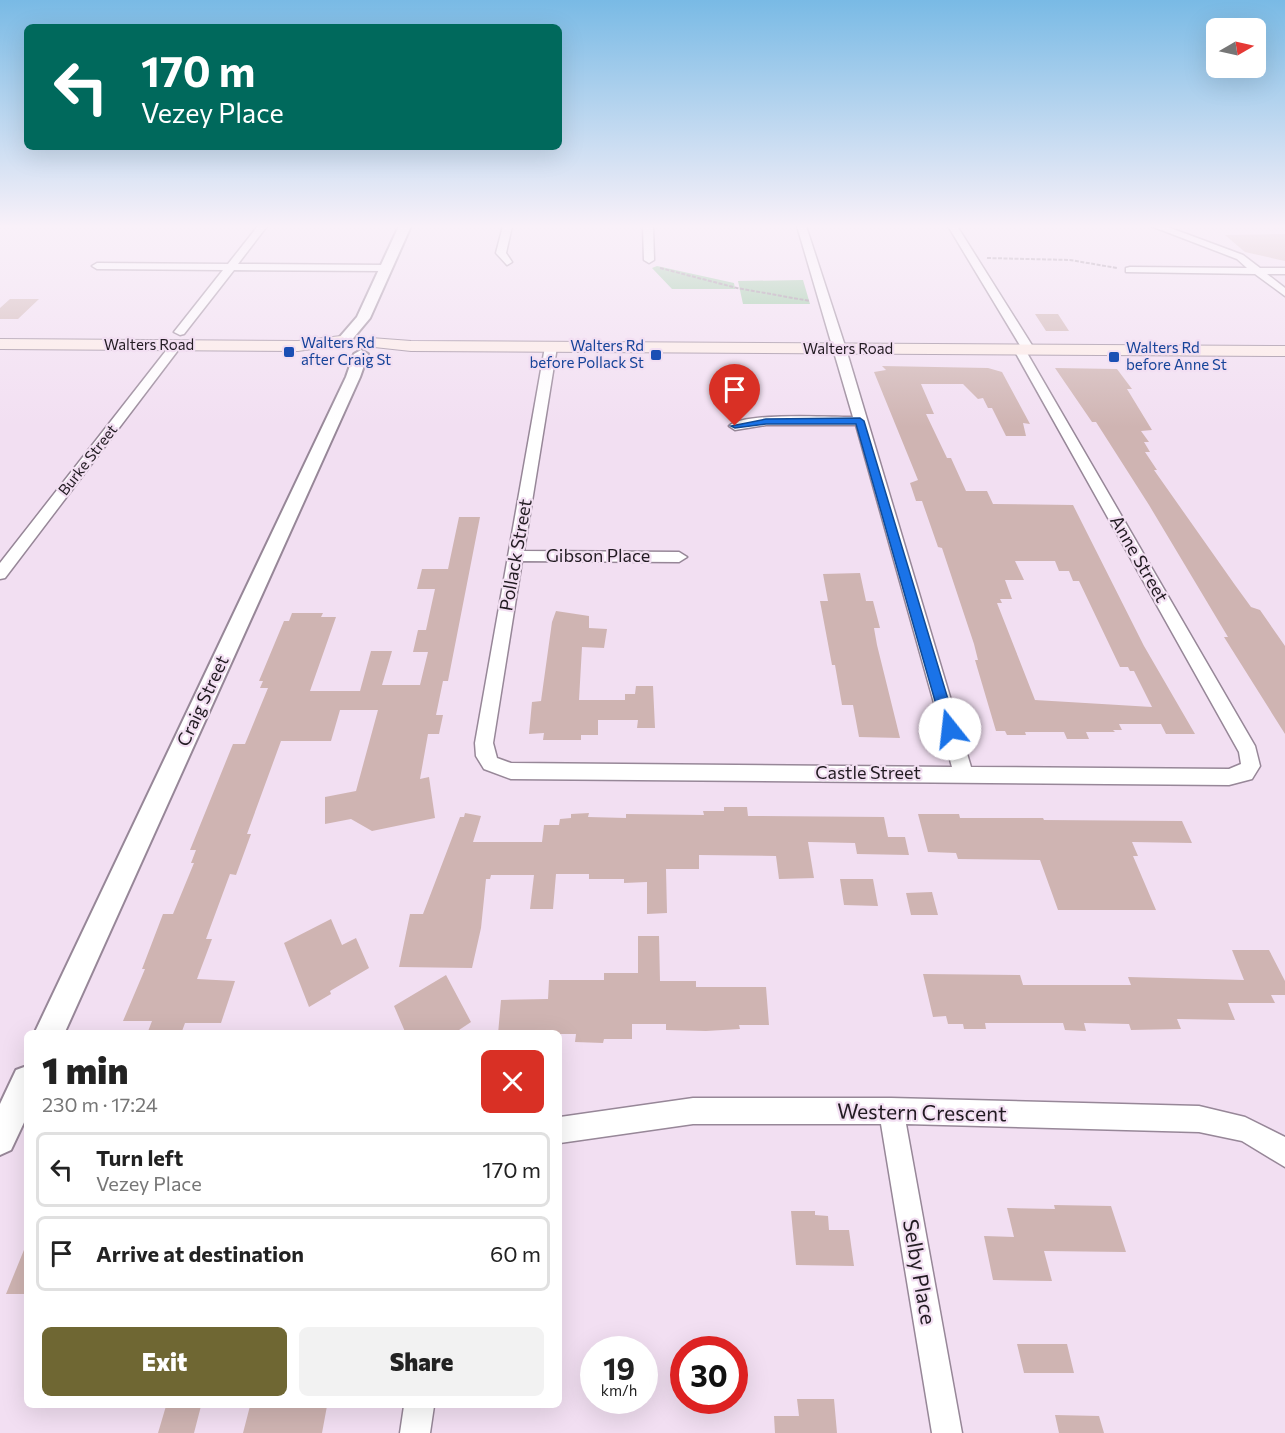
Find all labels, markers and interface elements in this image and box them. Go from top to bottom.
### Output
north arrow [1206,18,1266,78]
map controls [1206,18,1266,78]
text: 170 m [141,44,255,96]
icon: left [42,48,120,126]
text: Vezey Place [141,96,284,129]
place label: Walters Rd after Craig St [301,333,391,368]
street label: Walters Road [104,335,194,353]
place label: Walters Rd before Pollack St [529,336,644,371]
place label: Walters Rd before Anne St [1126,338,1227,373]
street label: Walters Road [803,339,893,357]
marker: Walters Rd after Craig St [282,345,296,359]
marker: Walters Rd before Pollack St [649,348,663,362]
marker: Walters Rd before Anne St [1107,350,1121,364]
pin [709,364,760,426]
icon: arrive [718,373,751,406]
street label: Burke Street [54,420,120,498]
street label: Pollack Street [494,497,536,613]
street label: Anne Street [1106,511,1174,606]
street label: Gibson Place [546,544,650,566]
street label: Craig Street [172,652,233,749]
position arrow [918,697,982,761]
street label: Castle Street [815,761,921,783]
text: 1 min [42,1047,128,1091]
button: close [481,1050,544,1113]
text: 230 m · 17:24 [42,1092,158,1116]
street label: Western Crescent [837,1098,1007,1125]
text: Turn left [96,1144,183,1171]
icon: left [45,1153,78,1186]
text: 170 m [482,1156,541,1183]
text: Vezey Place [96,1171,202,1195]
street label: Selby Place [899,1217,942,1326]
icon: arrive [45,1237,78,1270]
text: Arrive at destination [96,1240,304,1267]
text: 60 m [490,1240,541,1267]
button: Exit [42,1327,287,1396]
button: Share [299,1327,544,1396]
speed limit sign: 30 [670,1336,748,1414]
text: 19 [603,1349,635,1386]
text: km/h [601,1381,637,1399]

